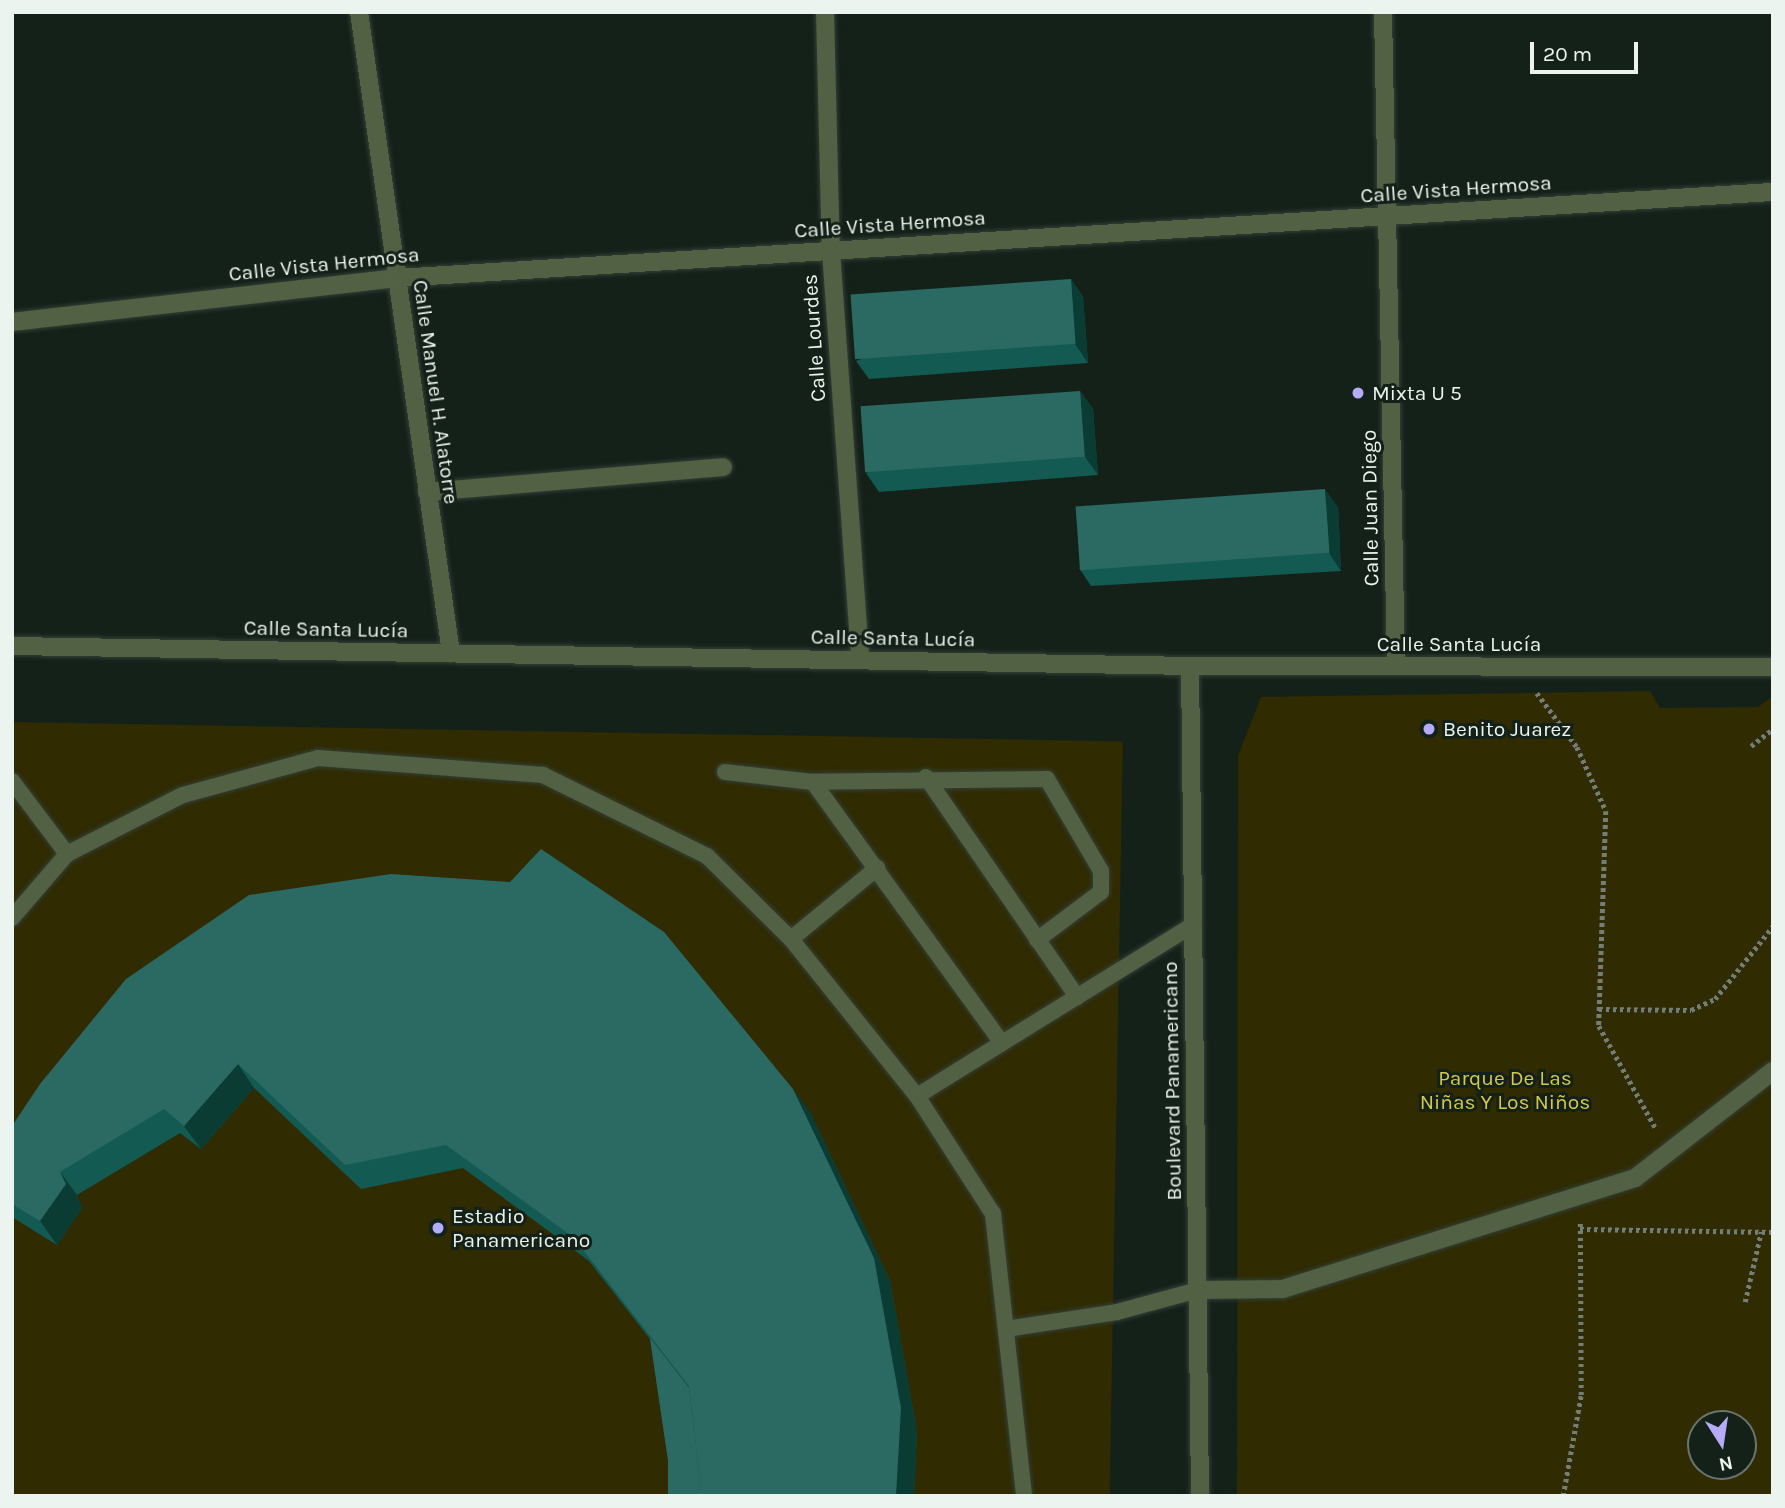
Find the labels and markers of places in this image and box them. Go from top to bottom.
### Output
place label: Mixta U 5 [1372,380,1462,406]
marker: Mixta U 5 [1350,385,1366,401]
place label: Benito Juarez [1443,716,1571,742]
marker: Benito Juarez [1421,721,1437,737]
place label: Estadio Panamericano [452,1203,590,1253]
marker: Estadio Panamericano [430,1220,446,1236]

